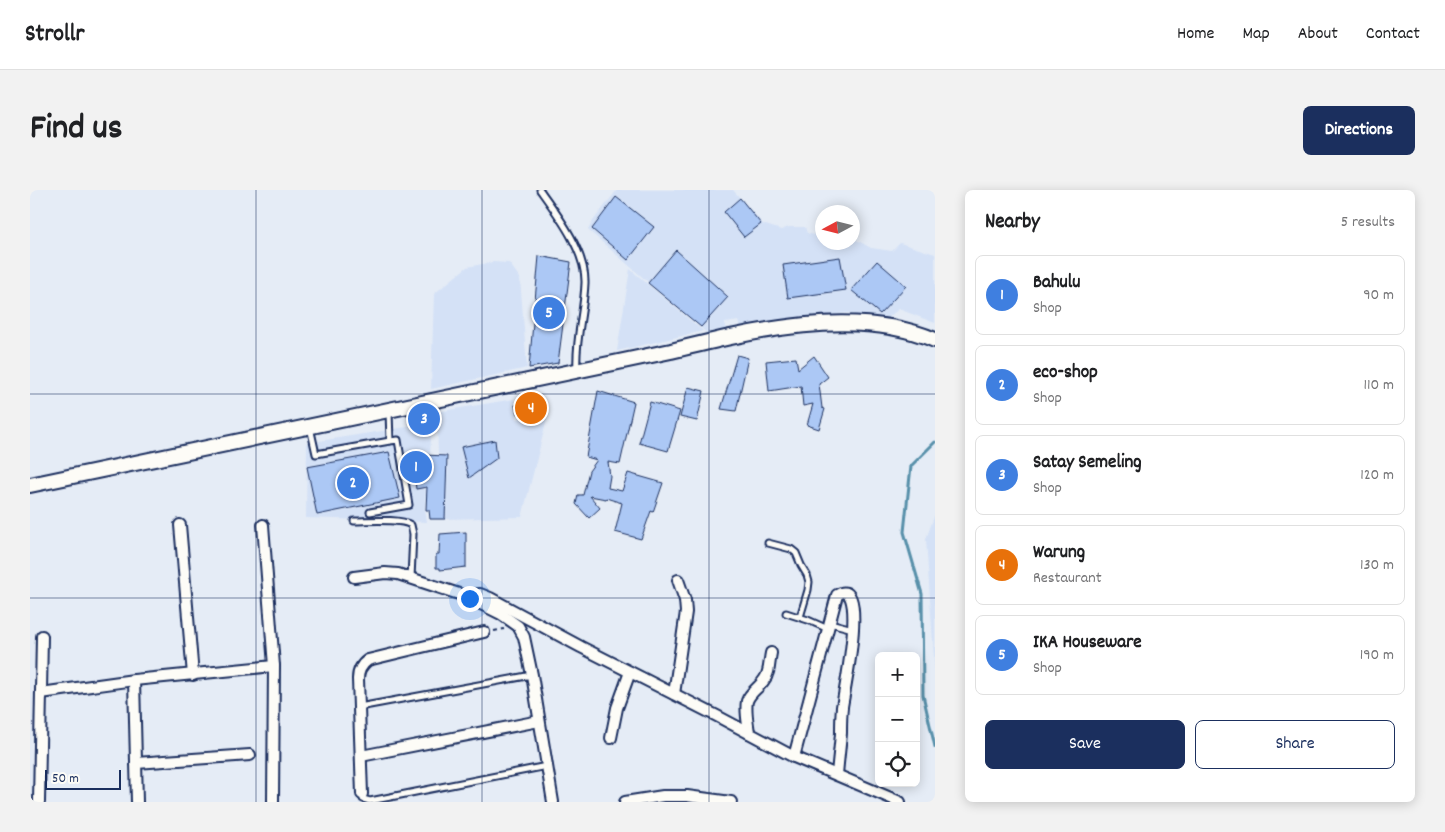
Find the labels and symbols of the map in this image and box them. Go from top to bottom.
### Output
north arrow [815,205,860,250]
pin: 5 [533,294,565,332]
pin: 4 [515,389,547,427]
pin: 3 [408,400,440,438]
pin: 1 [400,448,432,486]
pin: 2 [337,464,369,502]
your location [457,586,483,612]
scale bar [45,767,121,790]

